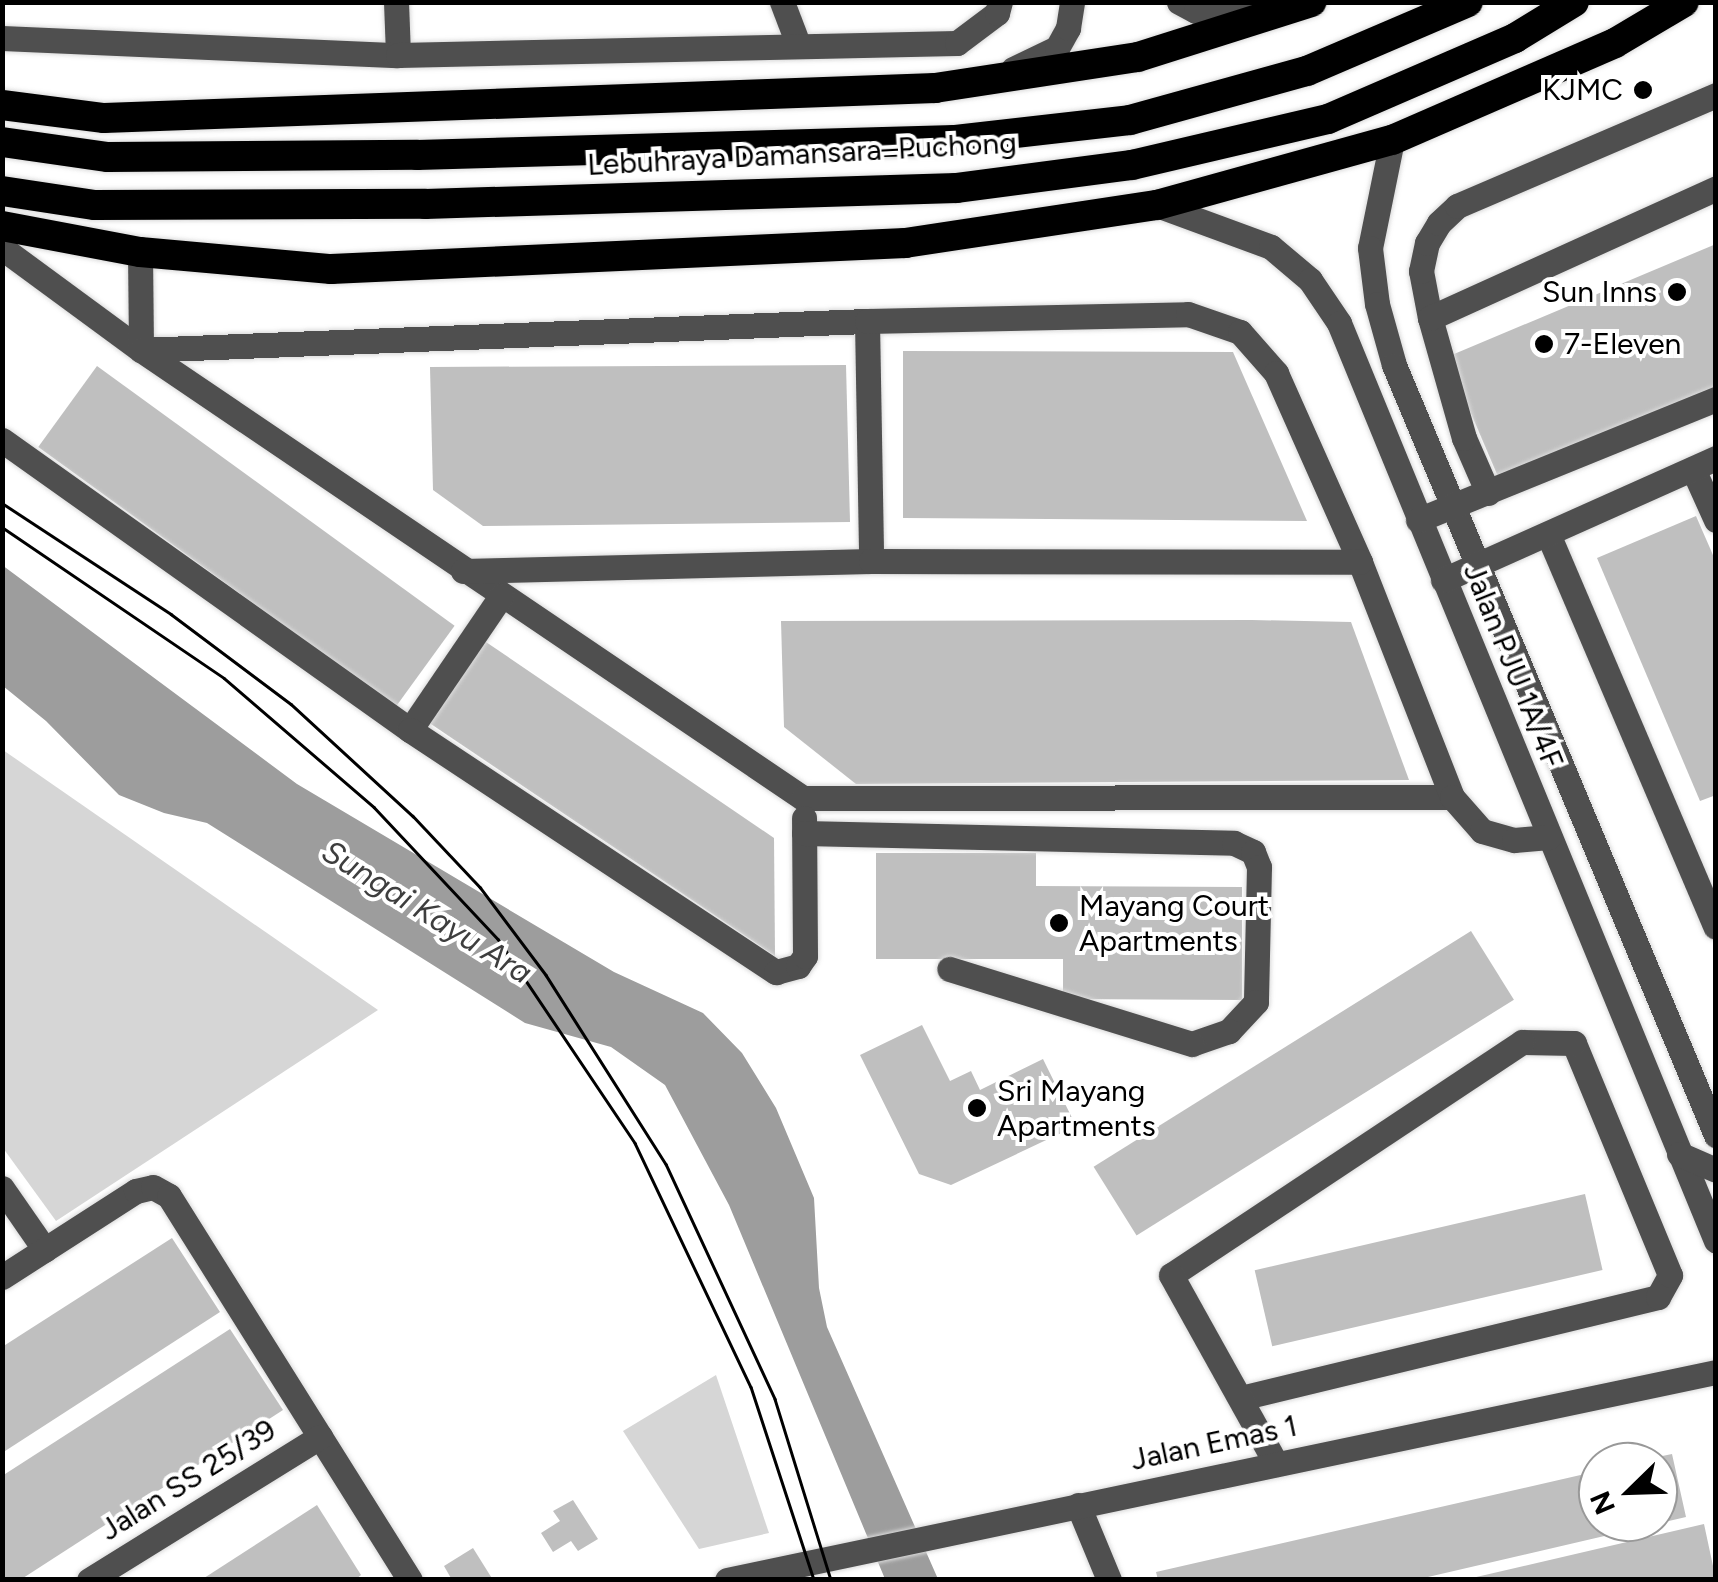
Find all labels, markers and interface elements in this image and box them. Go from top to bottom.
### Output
place label: KJMC [1542,72,1623,108]
marker: KJMC [1632,79,1654,101]
street label: Lebuhraya Damansara–Puchong [586,125,1018,183]
place label: Sun Inns [1542,274,1657,310]
marker: Sun Inns [1666,281,1688,303]
place label: 7-Eleven [1564,326,1681,362]
marker: 7-Eleven [1533,333,1555,355]
street label: Jalan PJU 1A/4F [1456,558,1570,774]
water label: Sungai Kayu Ara [315,832,539,992]
place label: Mayang Court Apartments [1079,888,1269,958]
marker: Mayang Court Apartments [1048,912,1070,934]
place label: Sri Mayang Apartments [997,1073,1156,1144]
marker: Sri Mayang Apartments [966,1097,988,1119]
street label: Jalan Emas 1 [1128,1408,1300,1478]
street label: Jalan SS 25/39 [94,1412,282,1548]
north arrow [1578,1442,1678,1542]
text: N [1582,1486,1622,1520]

